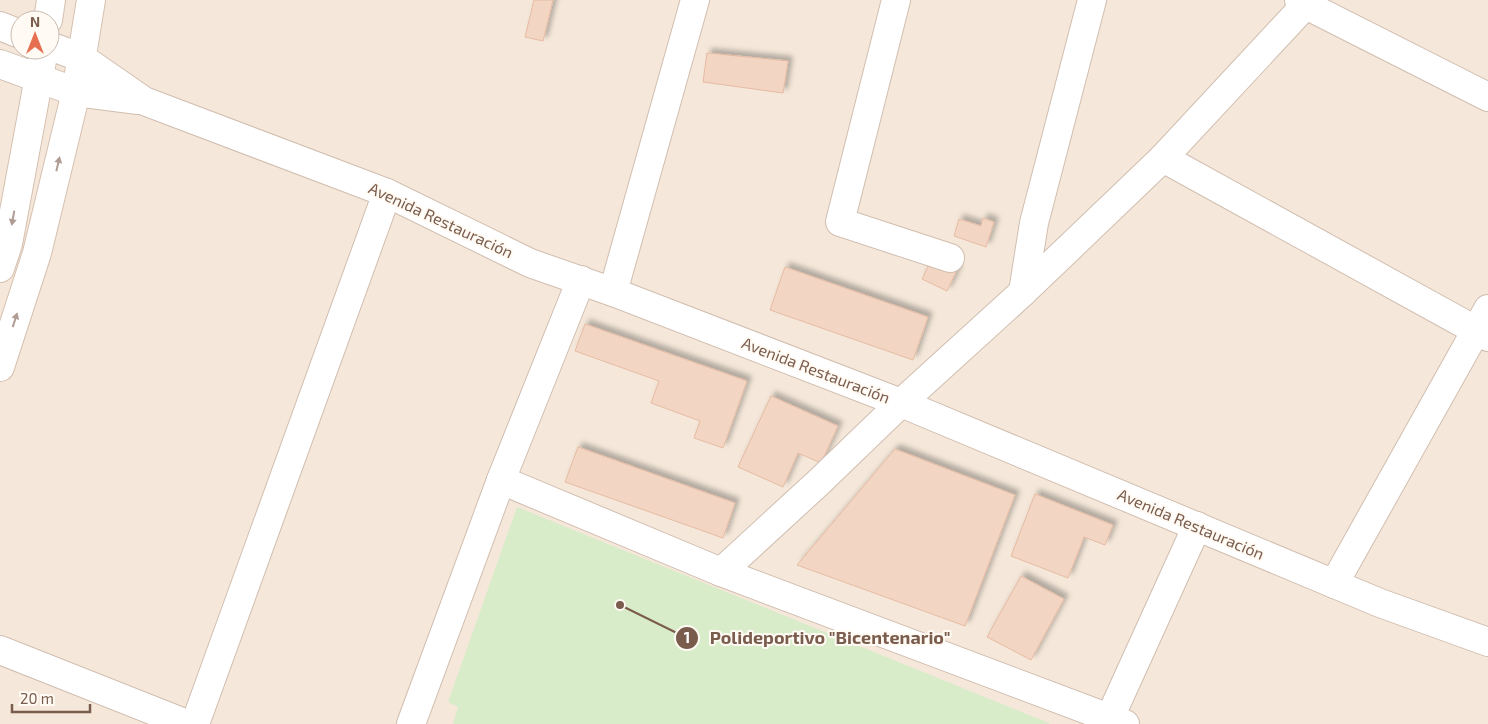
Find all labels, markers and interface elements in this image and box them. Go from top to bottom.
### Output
north arrow [10,10,60,60]
text: N [30,13,40,30]
one-way arrow [55,156,63,171]
street label: Avenida Restauración [366,178,517,261]
one-way arrow [9,211,17,226]
one-way arrow [12,313,19,328]
street label: Avenida Restauración [739,332,893,407]
street label: Avenida Restauración [1115,484,1267,563]
callout: Polideportivo "Bicentenario" [675,622,961,655]
text: Polideportivo "Bicentenario" [710,626,950,648]
text: 1 [684,628,690,646]
scale bar [12,682,90,714]
text: 20 m [20,689,54,707]

